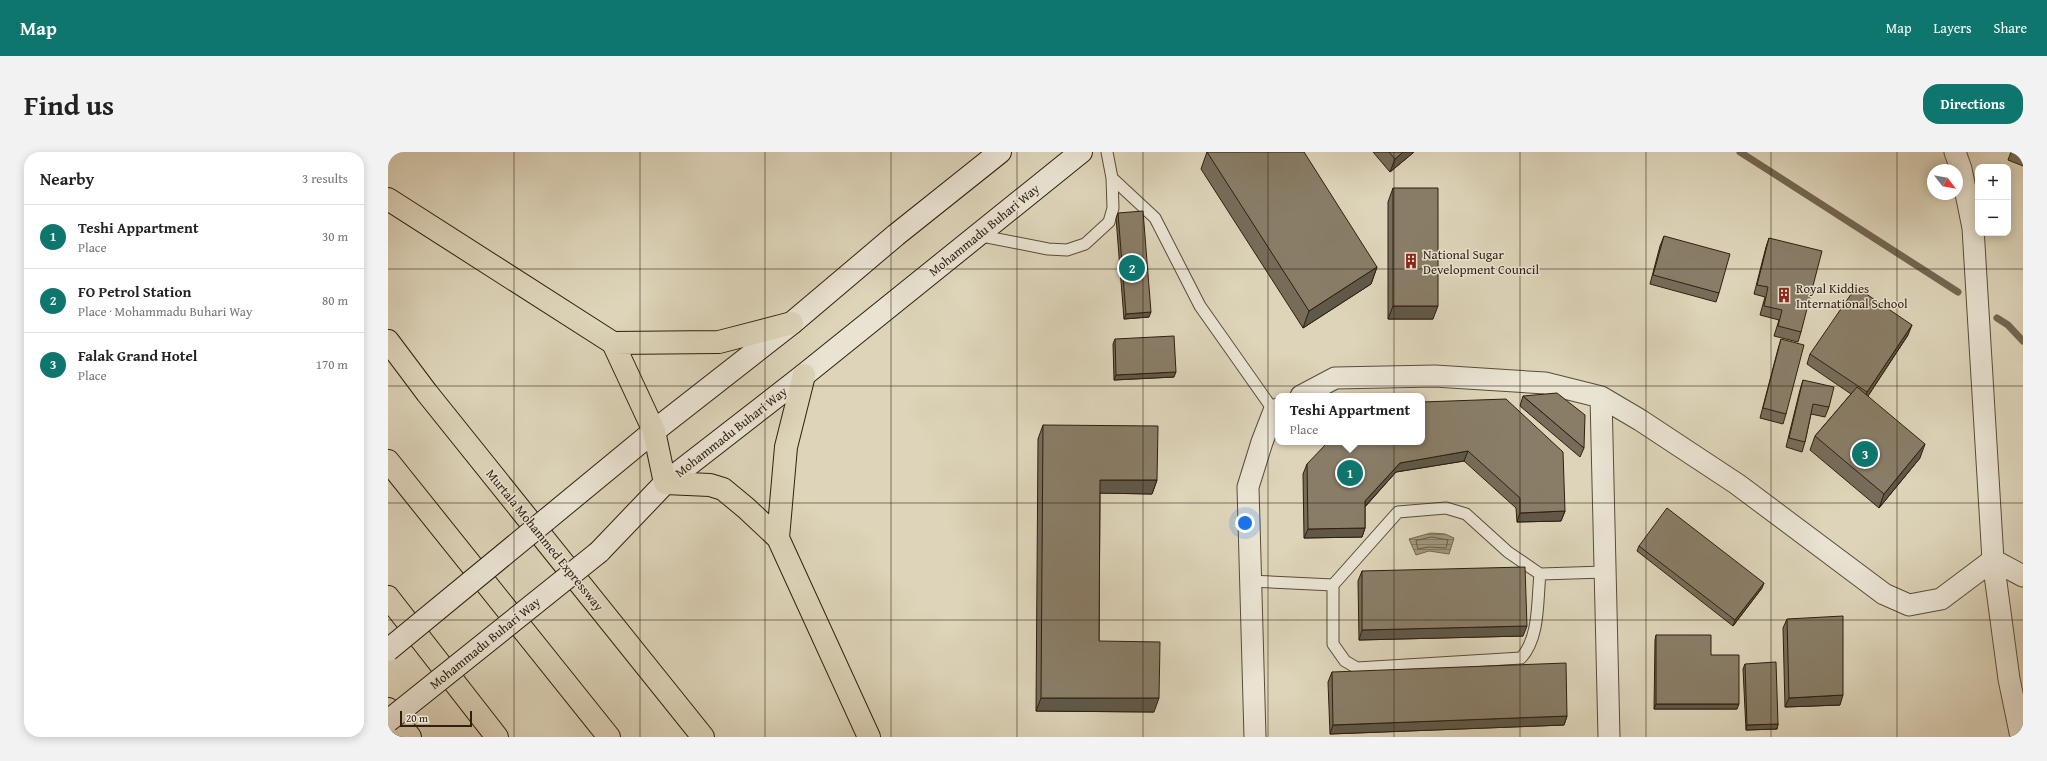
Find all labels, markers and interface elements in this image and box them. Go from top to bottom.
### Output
text: Map [20,14,57,42]
text: Map [1886,18,1912,38]
text: Layers [1934,18,1972,38]
text: Share [1994,18,2027,38]
text: Find us [24,84,114,125]
button: Directions [1923,84,2023,124]
north arrow [1927,164,1963,200]
map controls [1975,164,2011,236]
button: + [1975,164,2011,200]
text: Nearby [40,166,94,191]
text: 3 results [302,169,348,188]
street label: Mohammadu Buhari Way [924,179,1044,281]
button: − [1975,200,2011,236]
text: Teshi Appartment [78,217,199,238]
text: 1 [50,227,56,246]
text: 30 m [322,227,348,246]
text: Place [78,238,107,257]
place label: National Sugar Development Council [1423,245,1539,279]
building icon: National Sugar Development Council [1402,252,1420,270]
pin: 2 [1119,253,1145,283]
place label: Royal Kiddies International School [1796,279,1908,313]
text: FO Petrol Station [78,281,191,302]
building icon: Royal Kiddies International School [1775,286,1793,304]
text: 2 [50,291,56,310]
text: 80 m [322,291,348,310]
text: Place · Mohammadu Buhari Way [78,302,252,321]
text: Falak Grand Hotel [78,345,197,366]
text: 3 [50,355,56,374]
text: 170 m [316,355,348,374]
text: Place [78,366,107,385]
street label: Mohammadu Buhari Way [671,382,792,482]
popup [1275,393,1425,445]
text: Teshi Appartment [1290,399,1410,420]
text: Place [1290,420,1318,439]
pin: 3 [1852,439,1878,469]
pin: 1 [1337,458,1363,488]
street label: Murtala Mohammed Expressway [482,465,609,615]
your location [1235,513,1255,533]
street label: Mohammadu Buhari Way [425,592,545,694]
scale bar [400,709,472,728]
text: 20 m [406,710,428,726]

